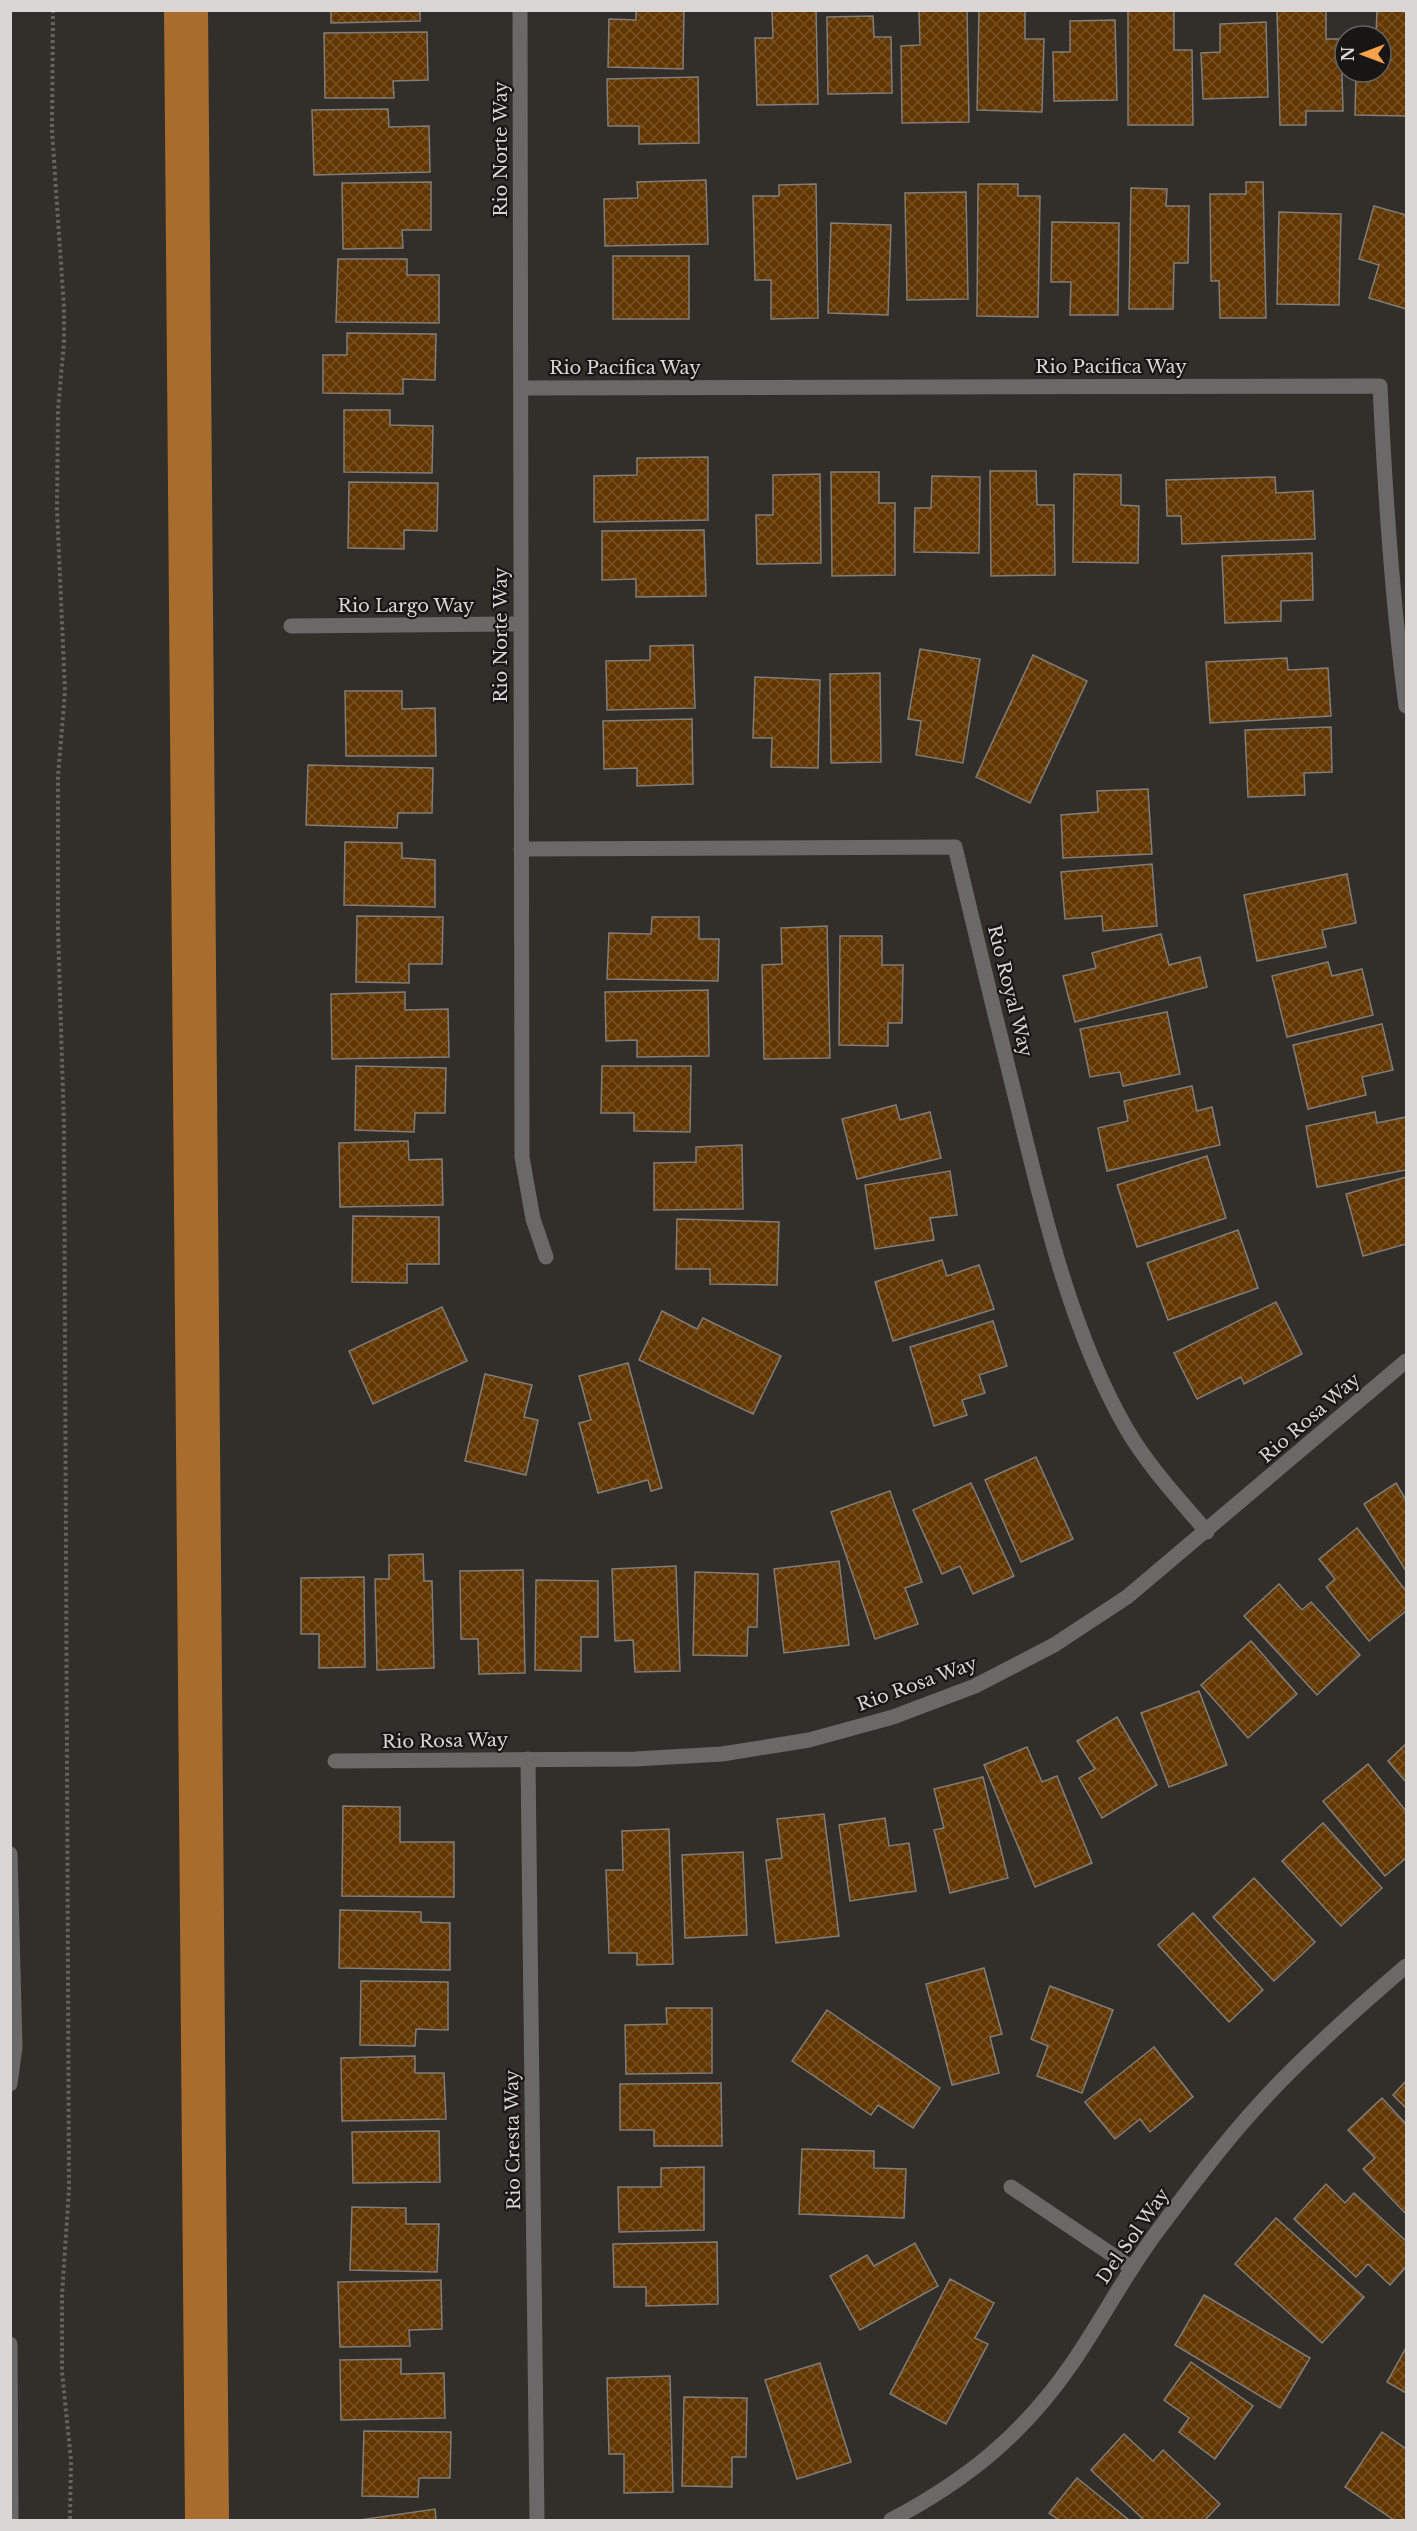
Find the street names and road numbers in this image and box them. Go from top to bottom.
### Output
street label: Rio Norte Way [490,81,512,217]
street label: Rio Pacifica Way [1035,356,1187,378]
street label: Rio Pacifica Way [549,357,701,379]
street label: Rio Norte Way [490,567,512,703]
street label: Rio Largo Way [338,595,475,617]
street label: Rio Royal Way [983,923,1037,1060]
street label: Rio Rosa Way [1255,1368,1365,1468]
street label: Rio Rosa Way [854,1652,980,1716]
street label: Rio Rosa Way [382,1729,509,1753]
street label: Rio Cresta Way [501,2069,525,2210]
street label: Del Sol Way [1092,2184,1174,2288]

